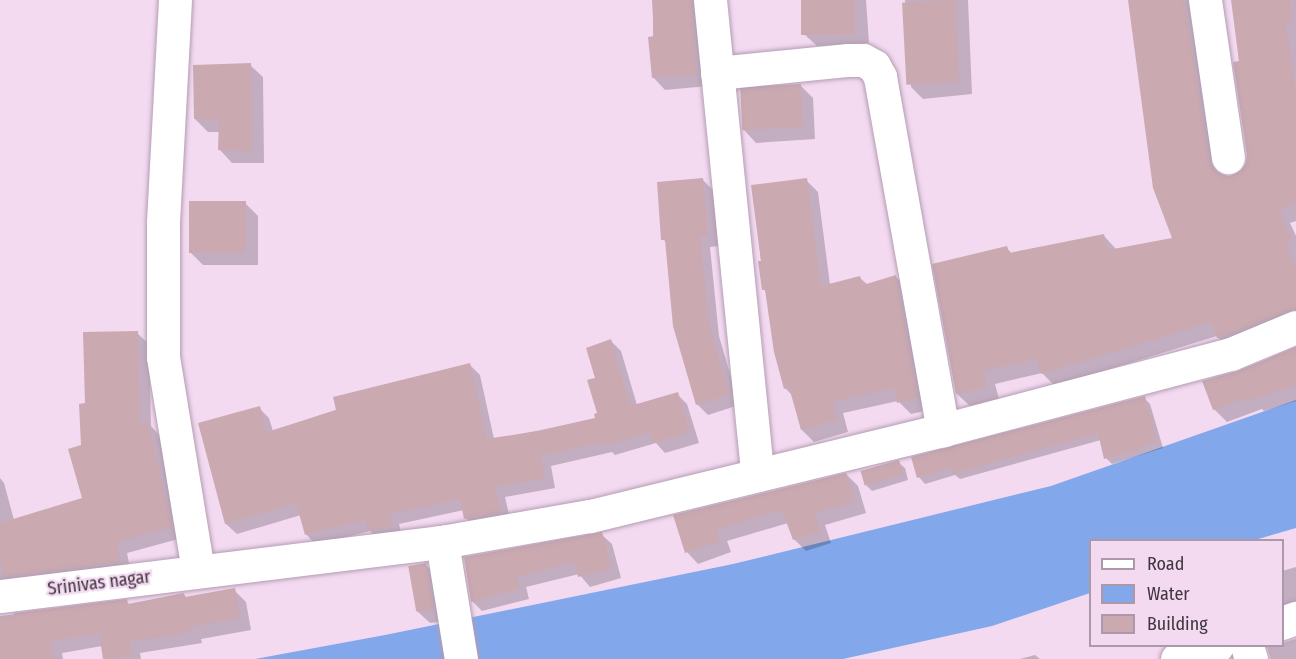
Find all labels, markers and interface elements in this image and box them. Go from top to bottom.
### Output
legend [1089,539,1284,647]
text: Road [1147,553,1184,575]
street label: Srinivas nagar [46,566,152,600]
text: Water [1147,583,1190,605]
text: Building [1147,613,1208,635]

